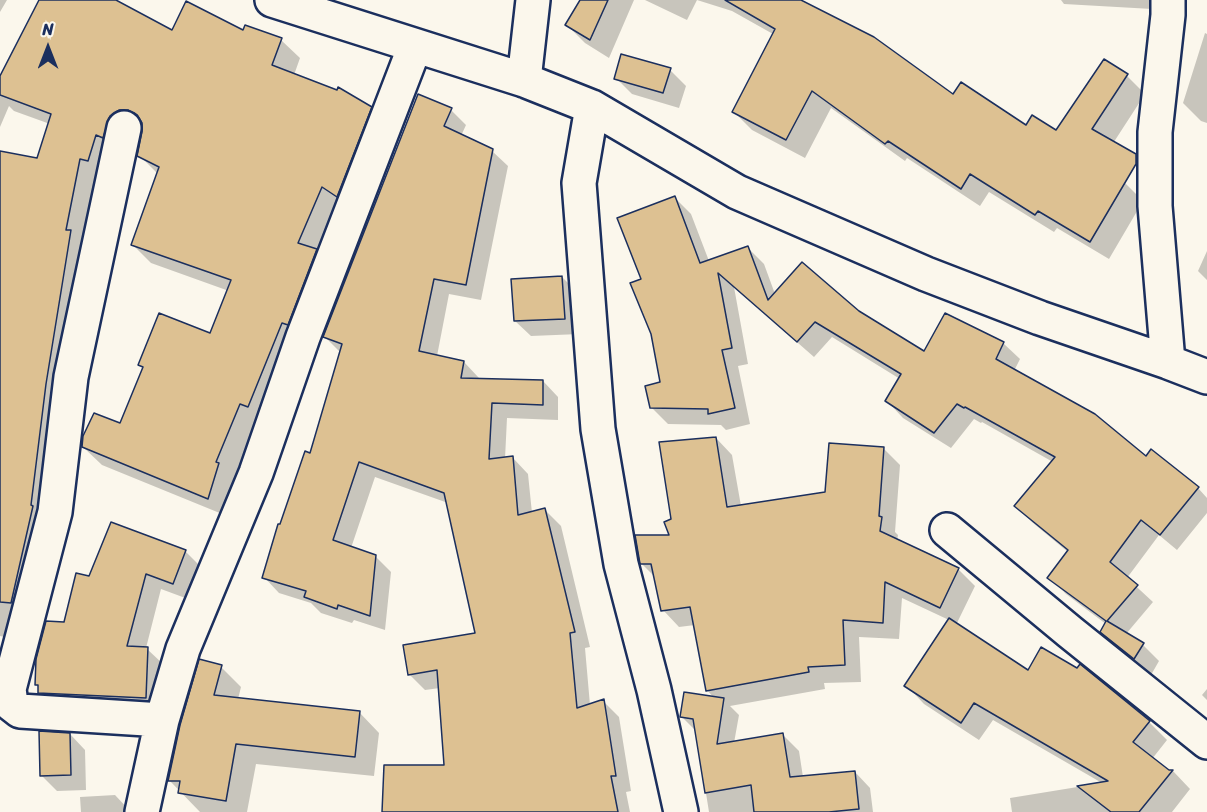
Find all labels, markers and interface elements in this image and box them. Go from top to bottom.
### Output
text: N [42,15,54,44]
north arrow [18,18,78,78]

